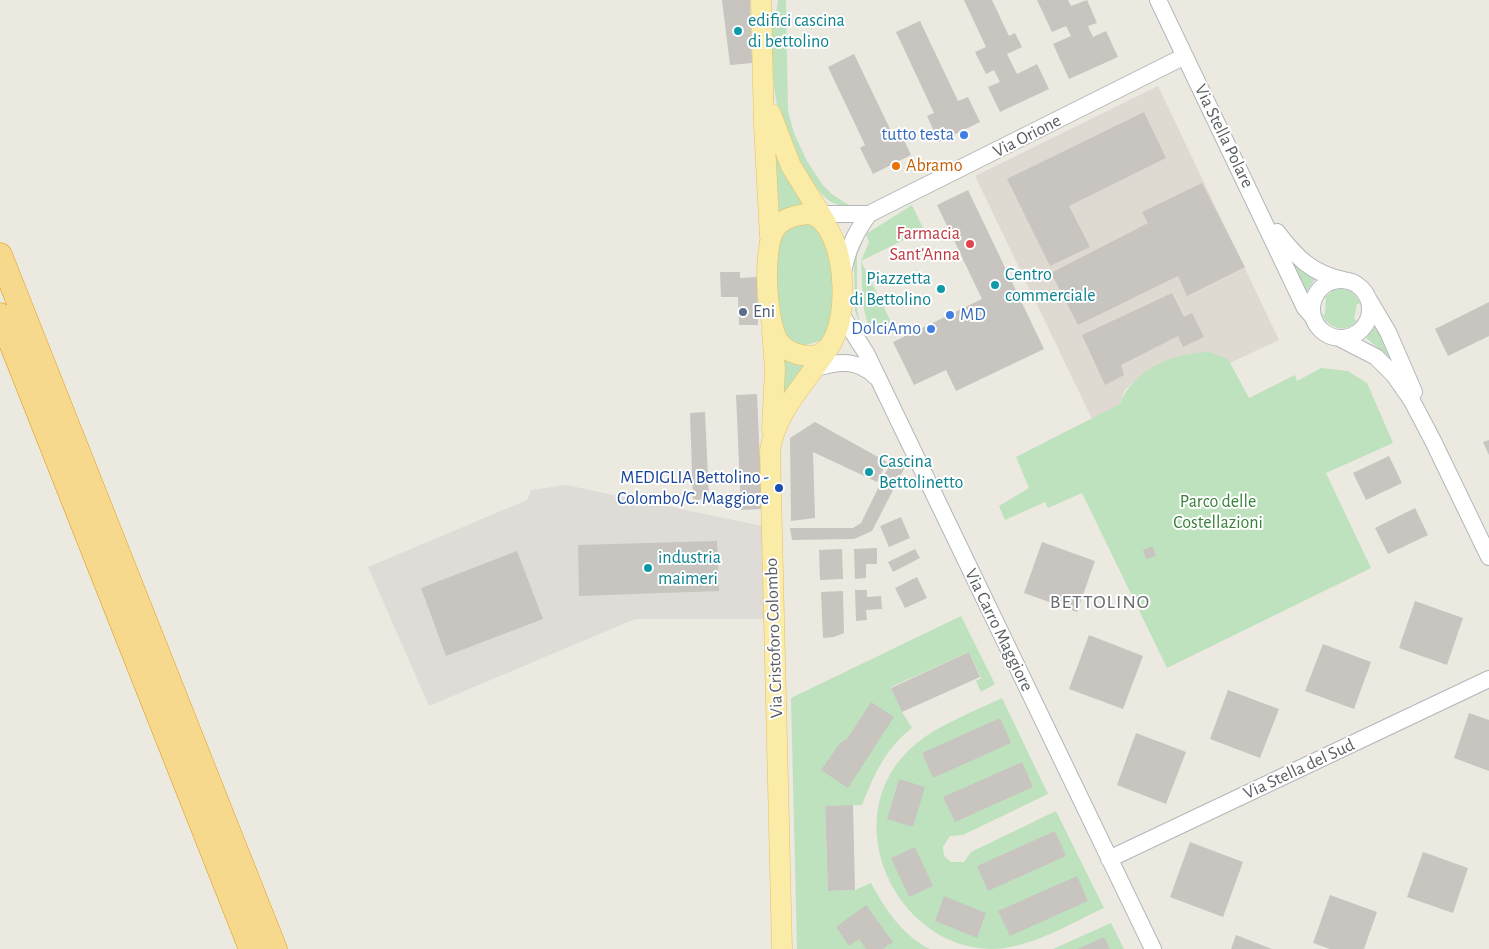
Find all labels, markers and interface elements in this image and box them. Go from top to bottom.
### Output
place label: edifici cascina di bettolino [748,10,845,52]
marker: edifici cascina di bettolino [732,25,744,37]
street label: Via Stella Polare [1190,81,1258,191]
street label: Via Orione [989,110,1065,162]
place label: tutto testa [882,124,954,146]
marker: tutto testa [958,129,970,141]
place label: Abramo [906,155,962,177]
marker: Abramo [890,160,902,172]
place label: Farmacia Sant'Anna [889,223,960,266]
marker: Farmacia Sant'Anna [964,238,976,250]
place label: Centro commerciale [1005,264,1096,306]
place label: Piazzetta di Bettolino [850,268,931,310]
marker: Centro commerciale [989,279,1001,291]
marker: Piazzetta di Bettolino [935,283,947,295]
place label: Eni [753,301,775,323]
place label: MD [960,304,986,326]
marker: Eni [737,306,749,318]
marker: MD [944,309,956,321]
place label: DolciAmo [851,318,921,340]
marker: DolciAmo [925,323,937,335]
place label: Cascina Bettolinetto [879,451,963,494]
marker: Cascina Bettolinetto [863,466,875,478]
place label: MEDIGLIA Bettolino - Colombo/C. Maggiore [617,467,769,509]
marker: MEDIGLIA Bettolino - Colombo/C. Maggiore [773,482,785,494]
park label: Parco delle Costellazioni [1173,491,1263,534]
place label: industria maimeri [658,547,721,590]
street label: Via Cristoforo Colombo [760,557,788,719]
marker: industria maimeri [642,562,654,574]
street label: Via Carro Maggiore [960,565,1038,695]
district label: BETTOLINO [1049,590,1151,614]
street label: Via Stella del Sud [1240,734,1358,804]

